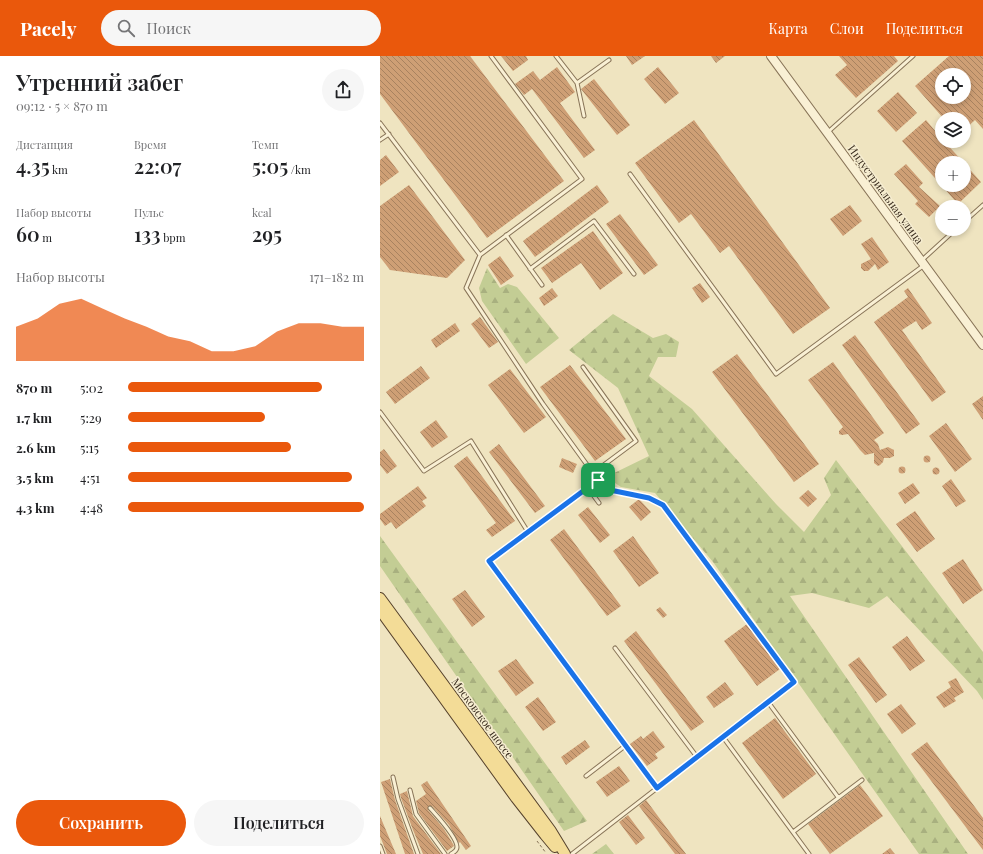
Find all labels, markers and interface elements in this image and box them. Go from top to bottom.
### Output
search box [101,10,381,46]
text: Pacely [20,15,77,41]
icon: search [115,17,137,39]
text: Поиск [147,18,191,38]
text: Карта [768,19,808,38]
text: Слои [830,19,864,38]
text: Поделиться [886,19,963,38]
text: Утренний забег [16,67,183,97]
map controls [935,68,971,236]
button: locate [935,68,971,104]
button: share [322,69,364,111]
text: 09:12 · 5 × 870 m [16,97,108,114]
button: layers [935,112,971,148]
text: Дистанция [16,137,73,152]
text: Время [134,137,166,152]
text: Темп [252,137,278,152]
street label: Индустриальная улица [845,141,927,247]
text: 4.35 [16,152,50,179]
text: 22:07 [134,152,181,179]
text: 5:05 [252,152,288,179]
button: + [935,156,971,192]
text: km [50,162,68,177]
text: /km [288,162,311,177]
button: − [935,200,971,236]
text: Набор высоты [16,205,91,220]
text: Пульс [134,205,164,220]
text: kcal [252,205,272,220]
text: 60 [16,220,40,247]
text: 133 [134,220,160,247]
text: 295 [252,220,282,247]
text: m [40,230,52,245]
text: bpm [160,230,185,245]
text: Набор высоты [16,268,105,285]
text: 171–182 m [309,268,364,285]
text: 870 m [16,379,52,396]
text: 5:02 [80,379,103,396]
text: 1.7 km [16,409,52,426]
text: 5:29 [80,409,102,426]
text: 2.6 km [16,439,56,456]
text: 5:15 [80,439,99,456]
pin [581,463,615,497]
text: 3.5 km [16,469,54,486]
text: 4:51 [80,469,100,486]
icon: arrive [587,469,609,491]
text: 4.3 km [16,499,54,516]
text: 4:48 [80,499,103,516]
street label: Московское шоссе [449,675,518,762]
button: Сохранить [16,800,186,846]
button: Поделиться [194,800,364,846]

